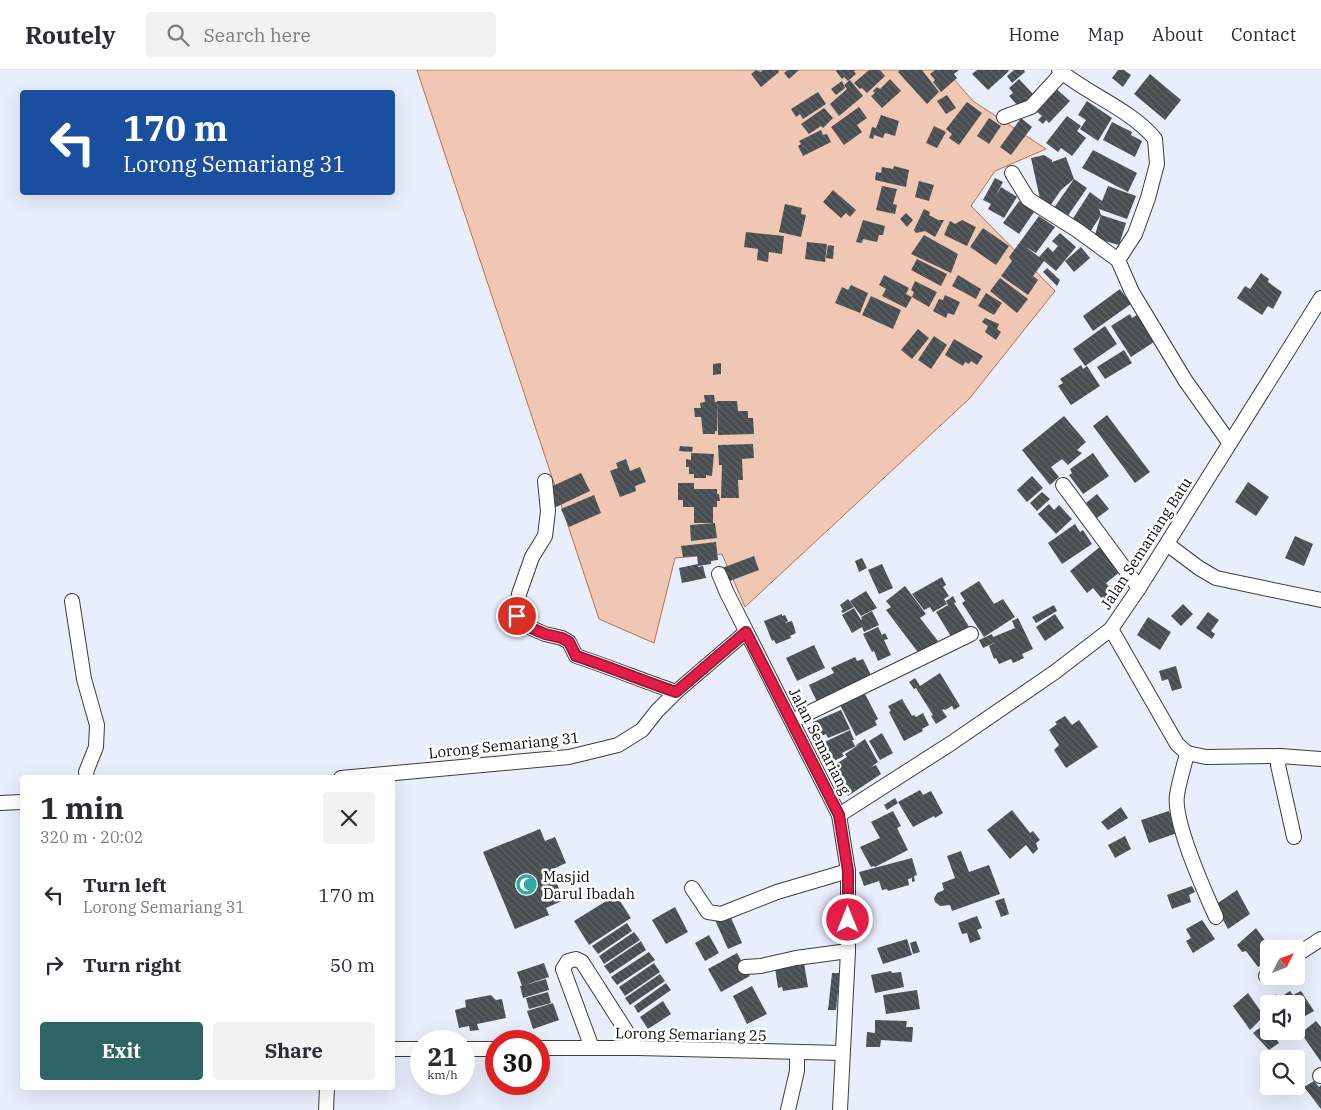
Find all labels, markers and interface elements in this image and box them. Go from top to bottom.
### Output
search box [146,12,496,57]
text: Routely [25,19,116,51]
icon: search [164,21,192,49]
text: Search here [204,23,311,47]
text: Home [1008,23,1060,46]
text: Map [1088,23,1124,46]
text: About [1152,23,1203,46]
text: Contact [1231,23,1296,46]
text: 170 m [123,105,228,151]
icon: left [40,110,105,175]
text: Lorong Semariang 31 [123,149,346,178]
street label: Jalan Semariang Batu [1096,473,1196,613]
pin [496,595,538,637]
icon: arrive [503,602,531,630]
street label: Jalan Semariang [785,684,855,798]
street label: Lorong Semariang 31 [428,728,580,762]
text: 1 min [40,788,124,827]
button: close [323,792,375,844]
text: 320 m · 20:02 [40,827,143,847]
place label: Masjid Darul Ibadah [543,867,635,903]
text: Turn left [83,873,166,897]
mosque icon: Masjid Darul Ibadah [515,873,539,897]
icon: left [40,881,68,909]
text: 170 m [318,883,375,907]
position arrow [821,893,873,945]
text: Lorong Semariang 31 [83,897,245,917]
north arrow [1260,940,1305,985]
map controls [1260,940,1305,1095]
icon: right [40,951,68,979]
text: Turn right [83,953,181,977]
text: 50 m [330,953,375,977]
button: sound [1260,995,1305,1040]
button: Exit [40,1022,203,1080]
button: Share [213,1022,375,1080]
street label: Lorong Semariang 25 [615,1023,767,1045]
speed limit sign: 30 [485,1030,550,1095]
text: 21 [427,1040,458,1073]
button: search [1260,1050,1305,1095]
text: km/h [427,1067,458,1082]

